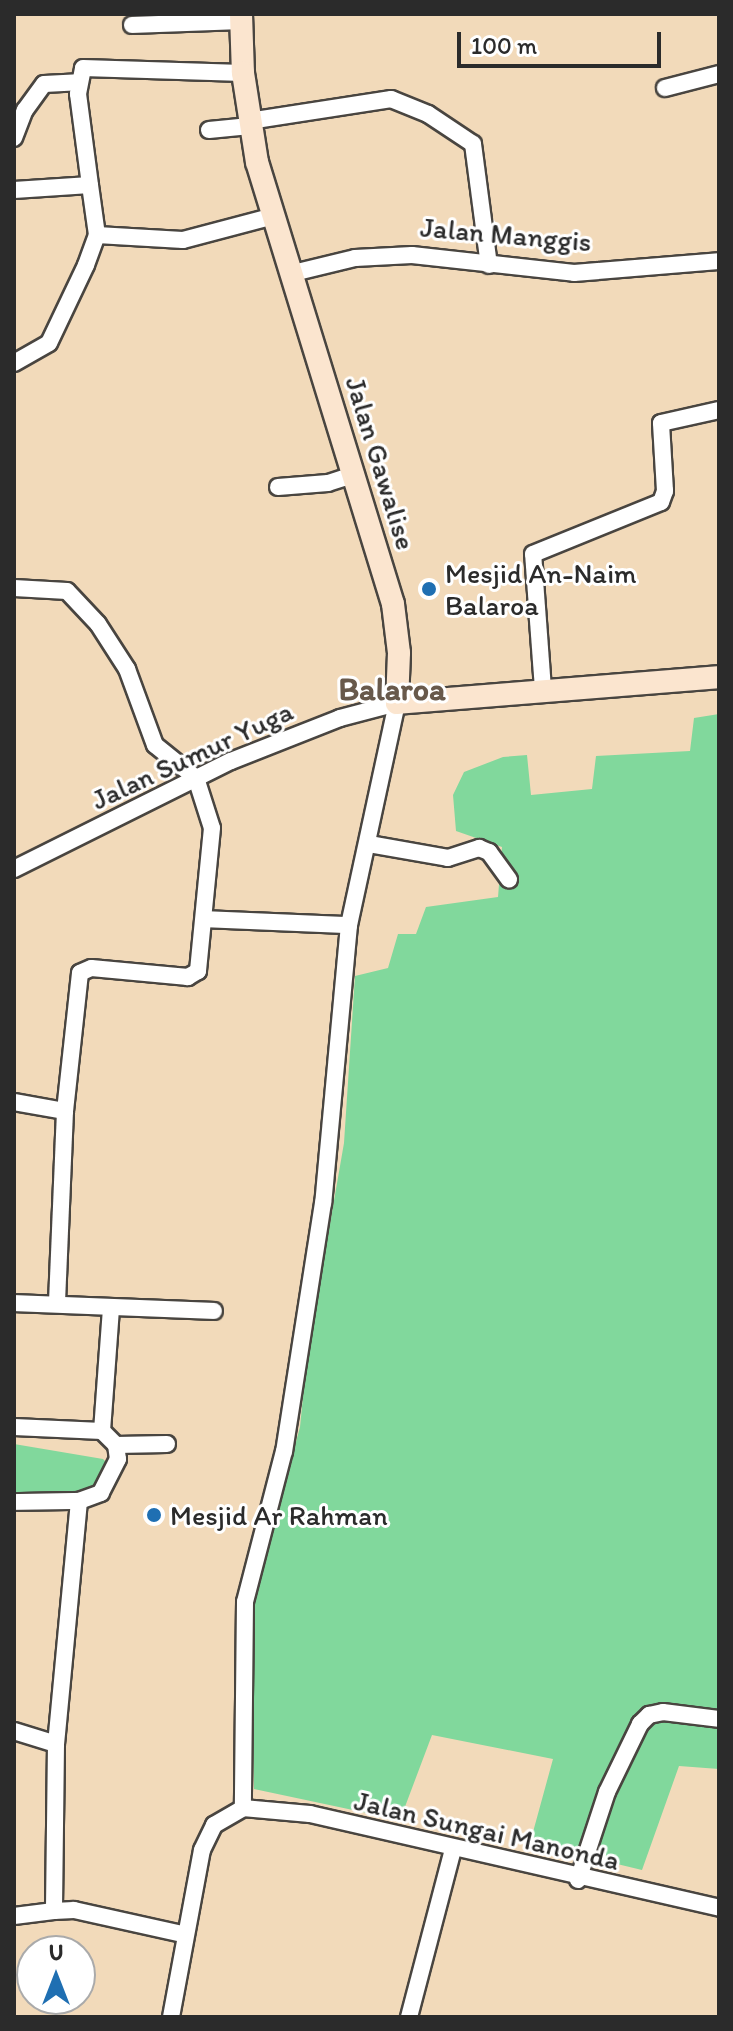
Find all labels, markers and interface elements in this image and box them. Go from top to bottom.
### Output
scale bar [461,16,665,66]
text: 100 m [471,31,537,60]
street label: Jalan Manggis [419,210,593,258]
street label: Jalan Gawalise [339,373,423,553]
place label: Mesjid An-Naim Balaroa [445,556,637,622]
marker: Mesjid An-Naim Balaroa [420,580,438,598]
district label: Balaroa [338,670,446,708]
street label: Jalan Sumur Yuga [87,694,297,816]
place label: Mesjid Ar Rahman [170,1498,388,1532]
marker: Mesjid Ar Rahman [145,1506,163,1524]
street label: Jalan Sungai Manonda [352,1783,622,1877]
north arrow [16,1935,96,2015]
text: U [49,1939,63,1966]

